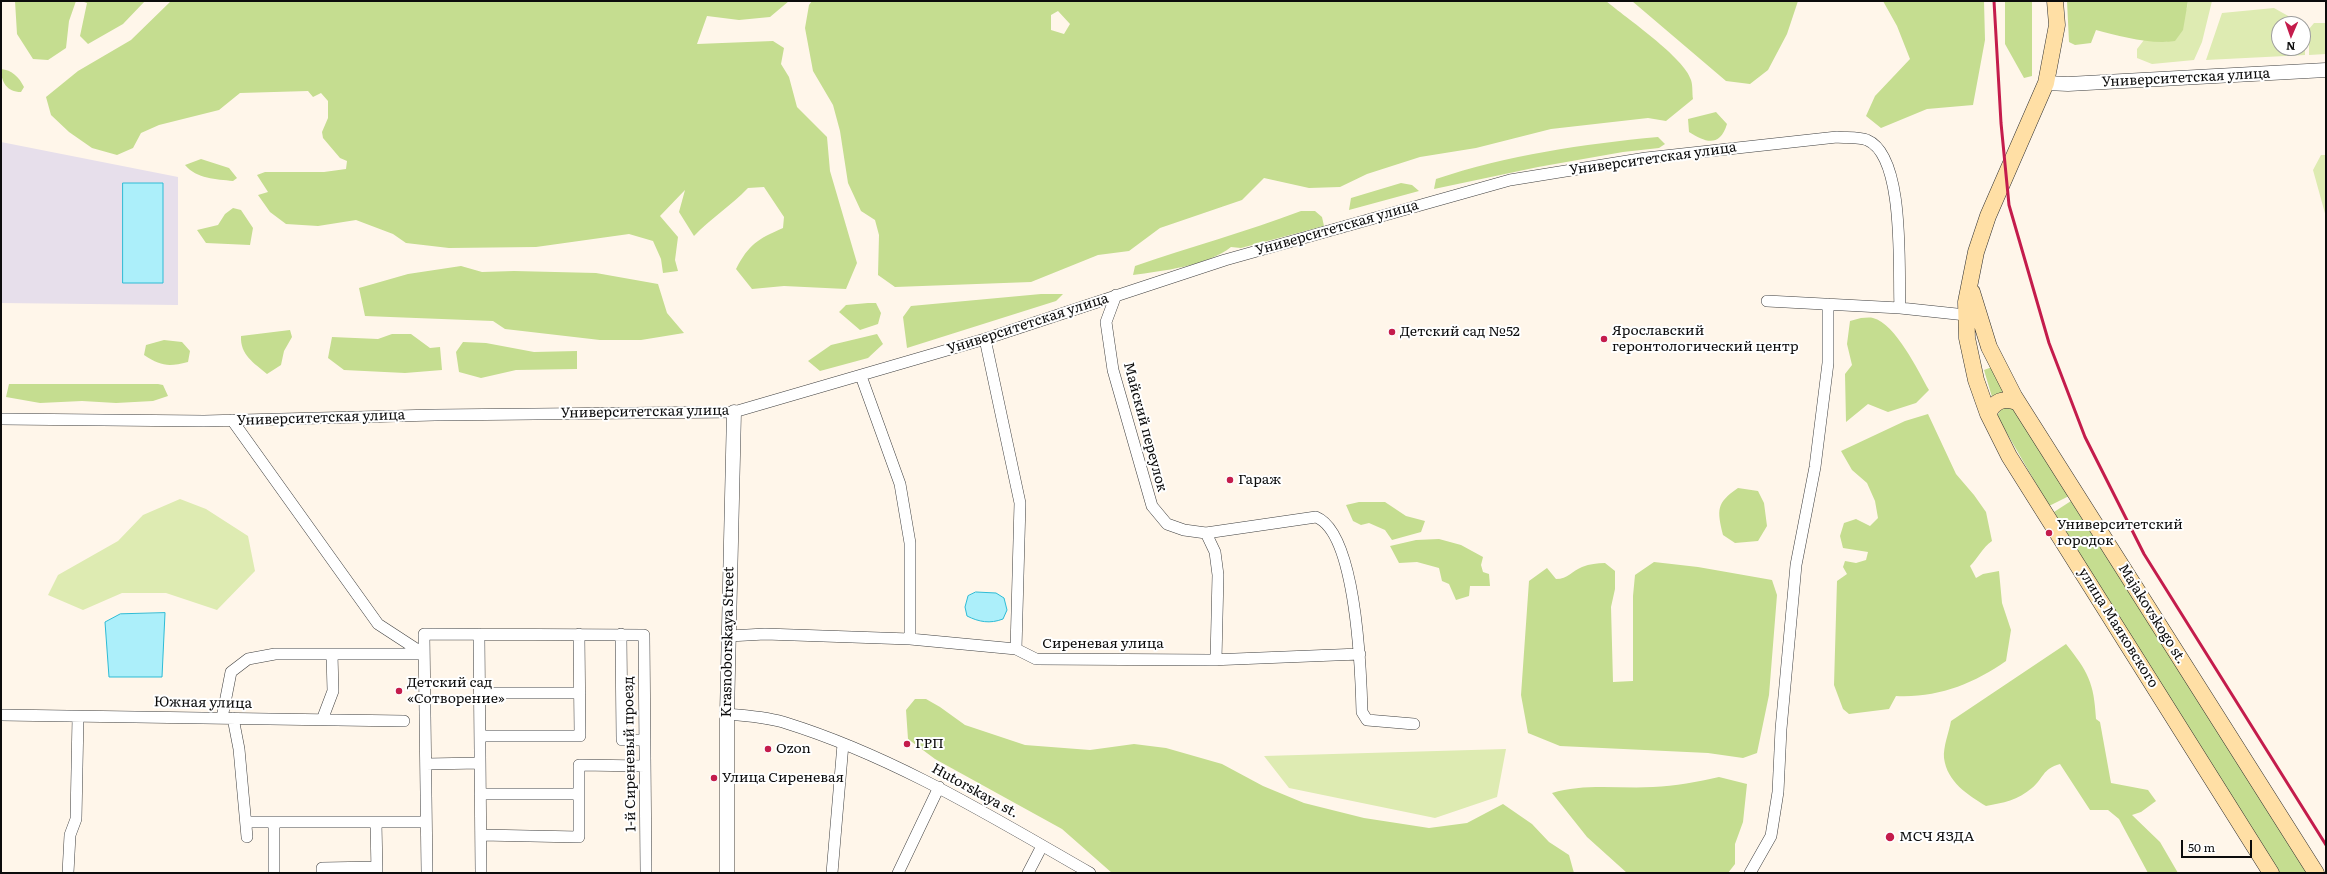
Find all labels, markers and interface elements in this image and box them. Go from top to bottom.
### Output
north arrow [2271,16,2311,56]
text: N [2286,39,2296,55]
street label: Университетская улица [2101,65,2271,91]
street label: Университетская улица [1568,139,1738,179]
street label: Университетская улица [1254,197,1420,259]
street label: Университетская улица [945,290,1111,358]
place label: Ярославский геронтологический центр [1612,323,1799,356]
place label: Детский сад №52 [1400,324,1520,340]
marker: Детский сад №52 [1387,327,1397,337]
marker: Ярославский геронтологический центр [1599,334,1609,344]
street label: Майский переулок [1120,360,1170,494]
street label: Университетская улица [561,402,729,422]
street label: Университетская улица [236,407,406,429]
place label: Гараж [1238,472,1281,488]
marker: Гараж [1225,475,1235,485]
place label: Университетский городок [2057,517,2183,550]
marker: Университетский городок [2044,528,2054,538]
street label: Majakovskogo st. [2114,561,2190,667]
street label: улица Маяковского [2074,565,2162,691]
street label: Krasnoborskaya Street [718,566,738,718]
street label: Сиреневая улица [1042,636,1164,652]
place label: Детский сад «Сотворение» [407,675,505,708]
street label: 1-й Сиреневый проезд [620,676,640,832]
marker: Детский сад «Сотворение» [394,686,404,696]
street label: Южная улица [154,694,252,712]
place label: ГРП [915,736,944,752]
marker: ГРП [902,739,912,749]
place label: Ozon [776,741,811,757]
marker: Ozon [763,744,773,754]
street label: Hutorskaya st. [929,760,1021,822]
place label: Улица Сиреневая [722,770,844,786]
marker: Улица Сиреневая [709,773,719,783]
place label: МСЧ ЯЗДА [1899,829,1974,845]
marker: МСЧ ЯЗДА [1884,831,1896,843]
scale bar [2183,832,2254,858]
text: 50 m [2188,838,2215,856]

